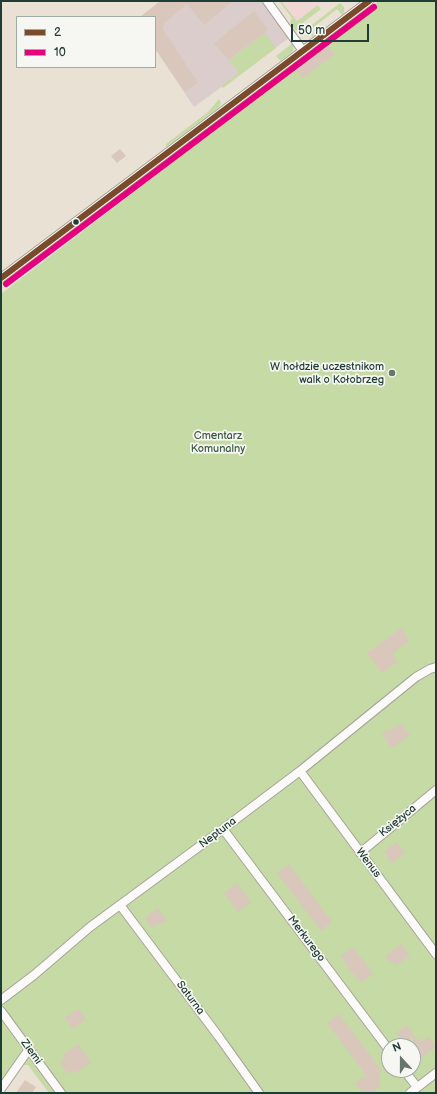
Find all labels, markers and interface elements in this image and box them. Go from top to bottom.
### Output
legend [16,16,156,68]
scale bar [293,16,371,42]
text: 50 m [298,23,325,38]
text: 2 [54,25,61,40]
text: 10 [54,45,66,60]
unlabelled marker [71,217,81,227]
place label: W hołdzie uczestnikom walk o Kołobrzeg [270,360,384,386]
marker: W hołdzie uczestnikom walk o Kołobrzeg [387,368,397,378]
park label: Cmentarz Komunalny [191,429,245,455]
street label: Księżyca [377,802,419,840]
street label: Neptuna [197,815,239,851]
street label: Wenus [353,846,383,880]
street label: Merkurego [284,913,328,965]
street label: Saturna [173,979,207,1017]
street label: Ziemi [18,1037,44,1067]
north arrow [381,1038,421,1078]
text: N [391,1040,403,1055]

